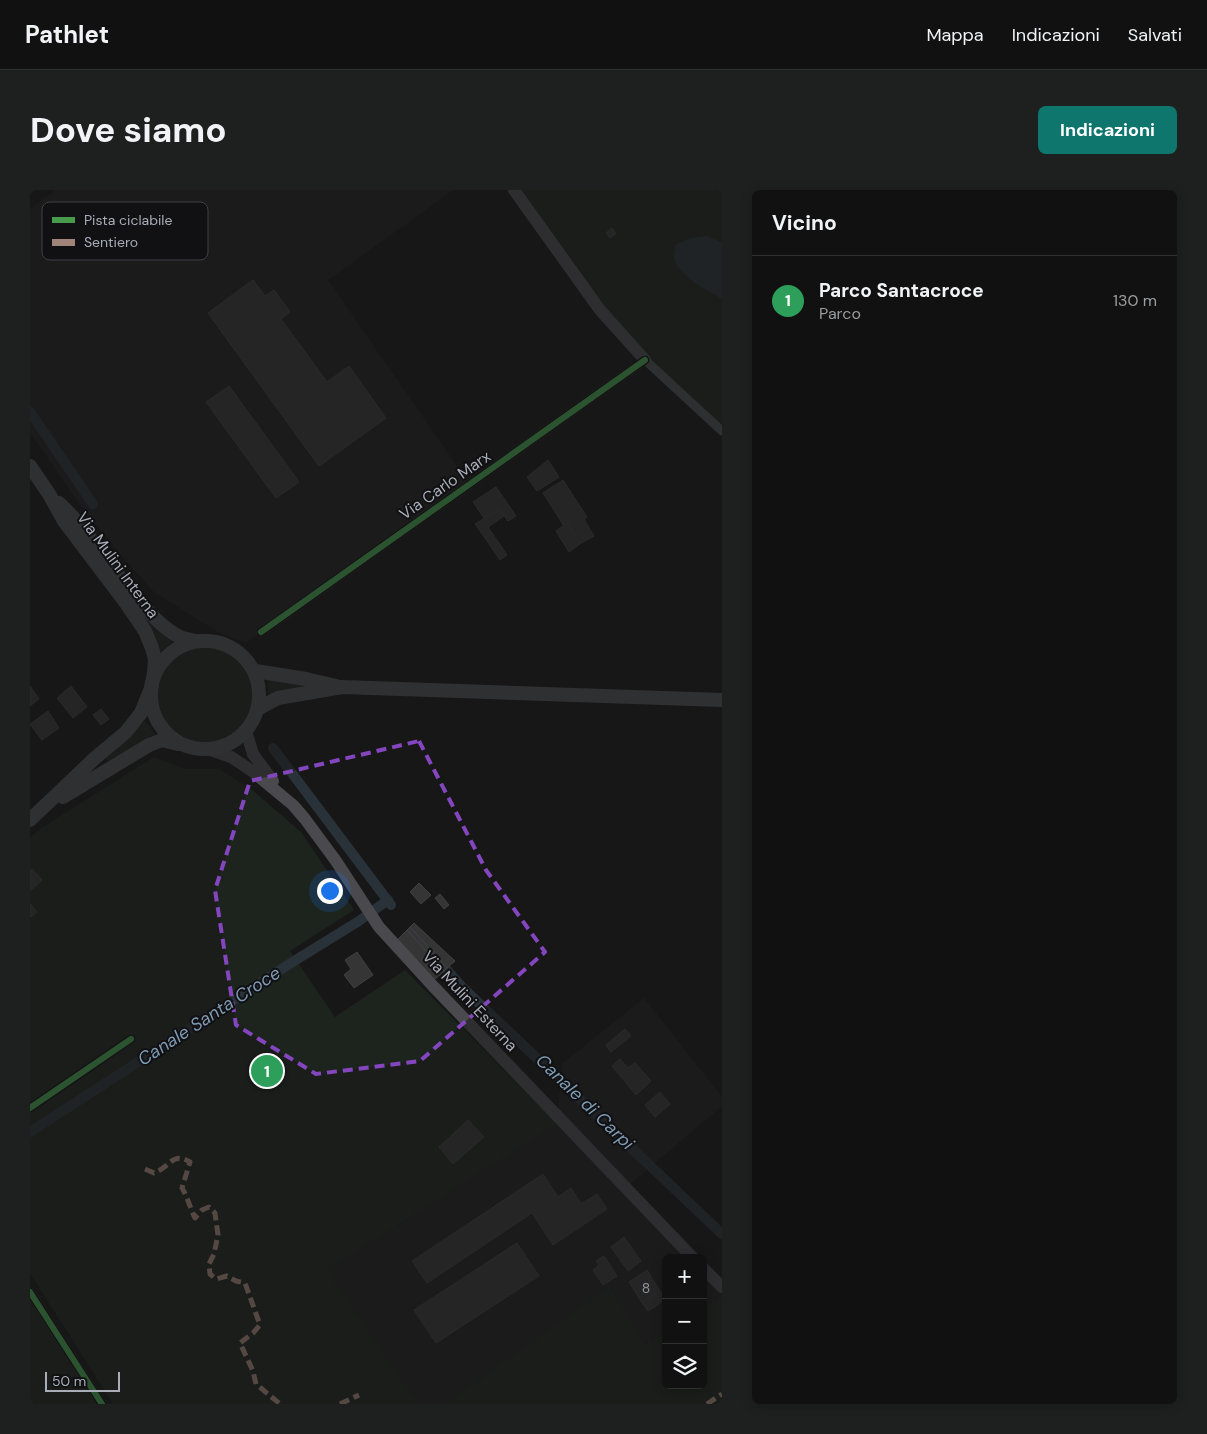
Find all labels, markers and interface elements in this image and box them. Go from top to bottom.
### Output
text: Pathlet [25,19,109,50]
text: Mappa [926,23,984,47]
text: Indicazioni [1012,23,1100,47]
text: Salvati [1128,23,1182,47]
button: Indicazioni [1038,106,1177,154]
text: Dove siamo [30,107,227,153]
legend [42,202,208,260]
text: Vicino [772,209,837,237]
text: Pista ciclabile [84,211,172,229]
text: Sentiero [84,233,138,251]
text: Parco Santacroce [819,278,984,303]
text: 1 [785,290,791,311]
text: 130 m [1113,290,1157,311]
text: Parco [819,303,861,324]
street label: Via Carlo Marx [395,446,495,524]
street label: Via Mulini Interna [72,508,164,622]
your location [317,878,343,904]
street label: Via Mulini Esterna [418,946,522,1056]
water label: Canale Santa Croce [133,961,285,1071]
water label: Canale di Carpi [531,1049,640,1156]
pin: 1 [251,1052,283,1090]
map controls [662,1254,707,1389]
button: + [662,1254,707,1299]
house number: 8 [642,1279,650,1297]
button: − [662,1299,707,1344]
button: layers [662,1344,707,1389]
scale bar [45,1369,120,1392]
text: 50 m [52,1372,86,1390]

